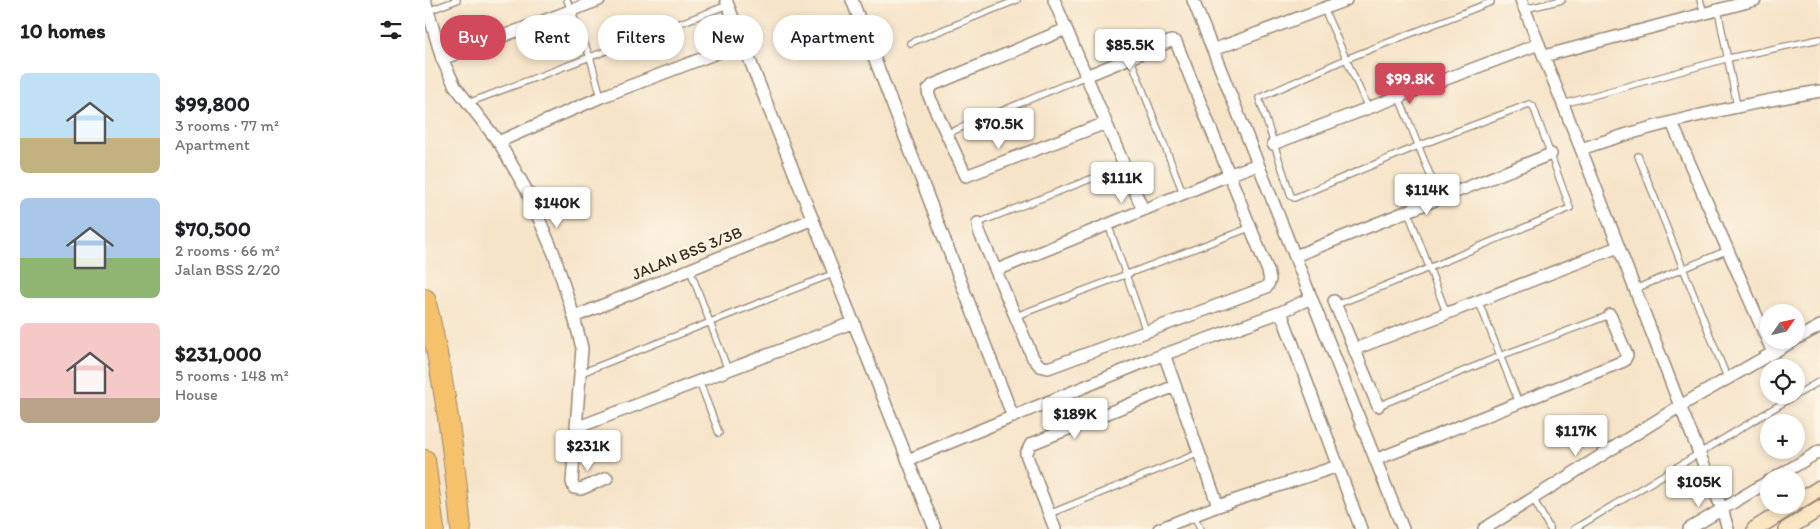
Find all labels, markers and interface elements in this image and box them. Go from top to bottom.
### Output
chip: Buy [440,15,506,60]
chip: Rent [516,15,588,60]
chip: Filters [598,15,684,60]
chip: New [694,15,763,60]
chip: Apartment [773,15,893,60]
icon: filters [377,16,405,44]
text: 10 homes [20,18,106,43]
pin: $85.5K [1089,28,1171,71]
text: $85.5K [1106,35,1154,54]
pin: $99.8K [1369,62,1451,105]
text: $99.8K [1386,69,1434,88]
text: $99,800 [175,91,250,116]
icon: home [60,93,120,153]
pin: $70.5K [958,108,1040,150]
text: $70.5K [975,114,1023,133]
text: 3 rooms · 77 m² [175,116,279,135]
text: Apartment [175,135,250,154]
pin: $111K [1087,162,1157,204]
text: $111K [1102,168,1142,187]
pin: $114K [1392,174,1462,216]
text: $114K [1406,180,1448,199]
pin: $140K [522,186,592,229]
text: $140K [534,193,580,212]
text: $70,500 [175,216,251,241]
icon: home [60,218,120,278]
street label: JALAN BSS 3/3B [629,222,745,284]
text: 2 rooms · 66 m² [175,241,280,260]
text: Jalan BSS 2/20 [175,260,280,279]
north arrow [1760,304,1805,349]
map controls [1760,304,1805,514]
text: $231,000 [175,341,262,366]
icon: home [60,343,120,403]
button: locate [1760,359,1805,404]
text: 5 rooms · 148 m² [175,366,289,385]
text: House [175,385,218,404]
pin: $189K [1040,398,1110,440]
text: $189K [1054,404,1096,423]
pin: $117K [1541,414,1611,457]
button: + [1760,414,1805,459]
text: $117K [1555,421,1597,440]
pin: $231K [553,430,623,472]
text: $231K [567,436,609,455]
pin: $105K [1664,466,1734,508]
button: − [1760,469,1805,514]
text: $105K [1677,472,1721,491]

